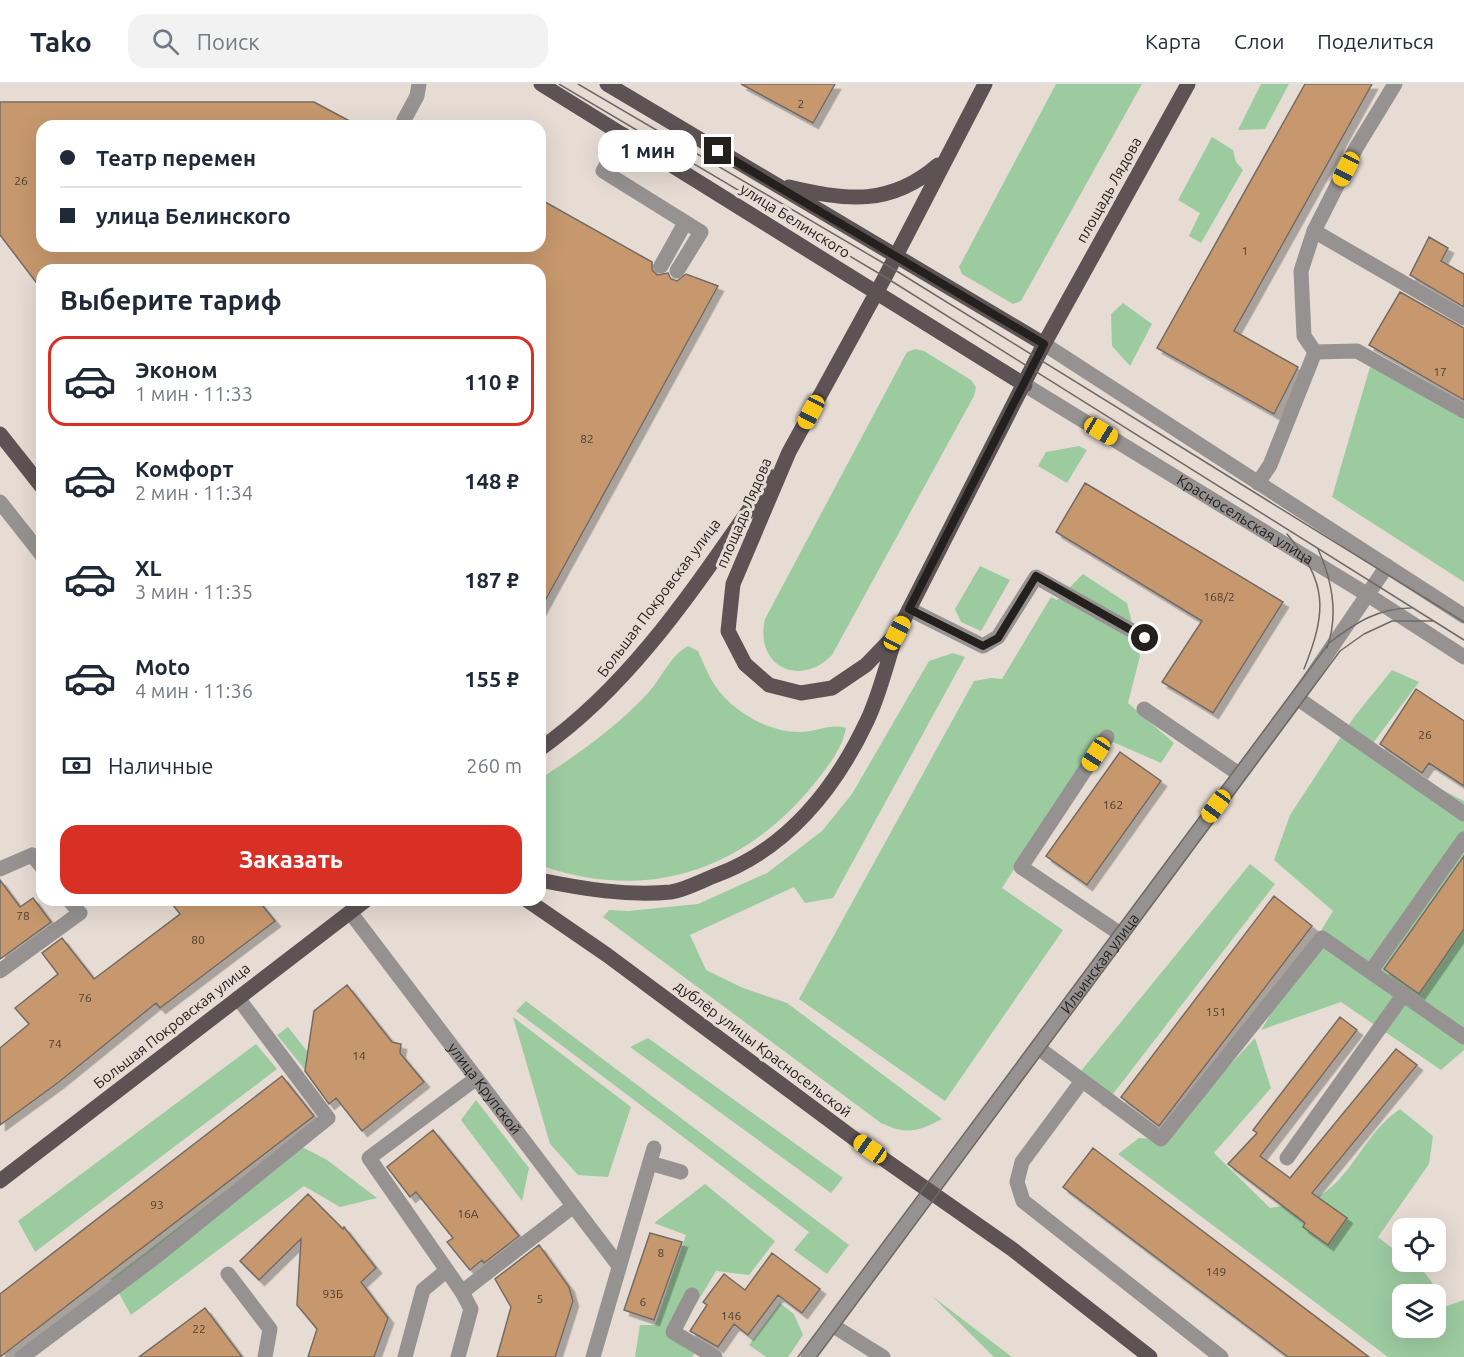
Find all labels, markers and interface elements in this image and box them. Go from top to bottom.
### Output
search box [128,14,548,68]
icon: search [149,25,182,58]
text: Tako [30,26,92,57]
text: Поиск [197,29,259,54]
text: Карта [1145,29,1201,53]
text: Слои [1234,29,1284,53]
text: Поделиться [1317,29,1434,53]
house number: 2 [798,97,804,110]
callout: 1 мин [598,130,697,172]
street label: площадь Лядова [1072,134,1145,246]
route end [704,137,731,164]
text: 1 мин [620,139,675,162]
text: Театр перемен [96,145,256,170]
car [1330,149,1362,189]
house number: 26 [14,174,28,187]
street label: улица Белинского [737,180,853,261]
text: улица Белинского [96,203,291,228]
house number: 1 [1242,244,1248,257]
text: Выберите тариф [60,285,282,315]
icon: car [63,354,117,408]
text: Эконом [135,357,217,382]
house number: 17 [1433,365,1447,378]
text: 110 ₽ [464,369,519,394]
text: 1 мин · 11:33 [135,382,253,405]
car [795,392,827,432]
car [1081,414,1121,448]
house number: 82 [580,432,594,445]
icon: car [63,453,117,507]
street label: площадь Лядова [713,455,774,571]
text: Комфорт [135,456,234,481]
text: 148 ₽ [464,468,519,493]
street label: Красносельская улица [1174,471,1317,568]
text: 2 мин · 11:34 [135,481,253,504]
street label: Большая Покровская улица [594,515,724,680]
icon: car [63,552,117,606]
text: XL [135,555,162,580]
text: 187 ₽ [464,567,519,592]
text: 3 мин · 11:35 [135,580,253,603]
house number: 168/2 [1203,590,1235,603]
car [881,613,913,653]
route start [1131,624,1158,651]
icon: car [63,651,117,705]
text: Moto [135,654,190,679]
text: 155 ₽ [464,666,519,691]
text: 4 мин · 11:36 [135,679,253,702]
house number: 26 [1418,728,1432,741]
car [1079,734,1113,774]
icon: cash [60,749,93,782]
text: Наличные [108,753,213,778]
text: 260 m [466,754,522,777]
car [1198,786,1234,826]
house number: 162 [1103,798,1123,811]
button: Заказать [60,825,522,894]
house number: 78 [16,909,30,922]
street label: Ильинская улица [1057,910,1142,1016]
house number: 80 [191,933,205,946]
street label: Большая Покровская улица [90,959,253,1092]
street label: дублёр улицы Красносельской [672,977,855,1120]
house number: 76 [78,991,92,1004]
house number: 151 [1206,1005,1226,1018]
house number: 74 [48,1037,62,1050]
street label: улица Крупской [445,1039,525,1138]
house number: 14 [352,1049,366,1062]
car [850,1131,890,1167]
house number: 93 [150,1198,164,1211]
house number: 16А [457,1207,479,1220]
map controls [1392,1218,1446,1338]
button: locate [1392,1218,1446,1272]
house number: 8 [658,1246,665,1259]
house number: 149 [1206,1265,1226,1278]
button: layers [1392,1284,1446,1338]
house number: 93Б [323,1287,343,1300]
house number: 5 [537,1292,543,1305]
house number: 6 [640,1295,647,1308]
house number: 146 [721,1309,741,1322]
house number: 22 [192,1322,206,1335]

